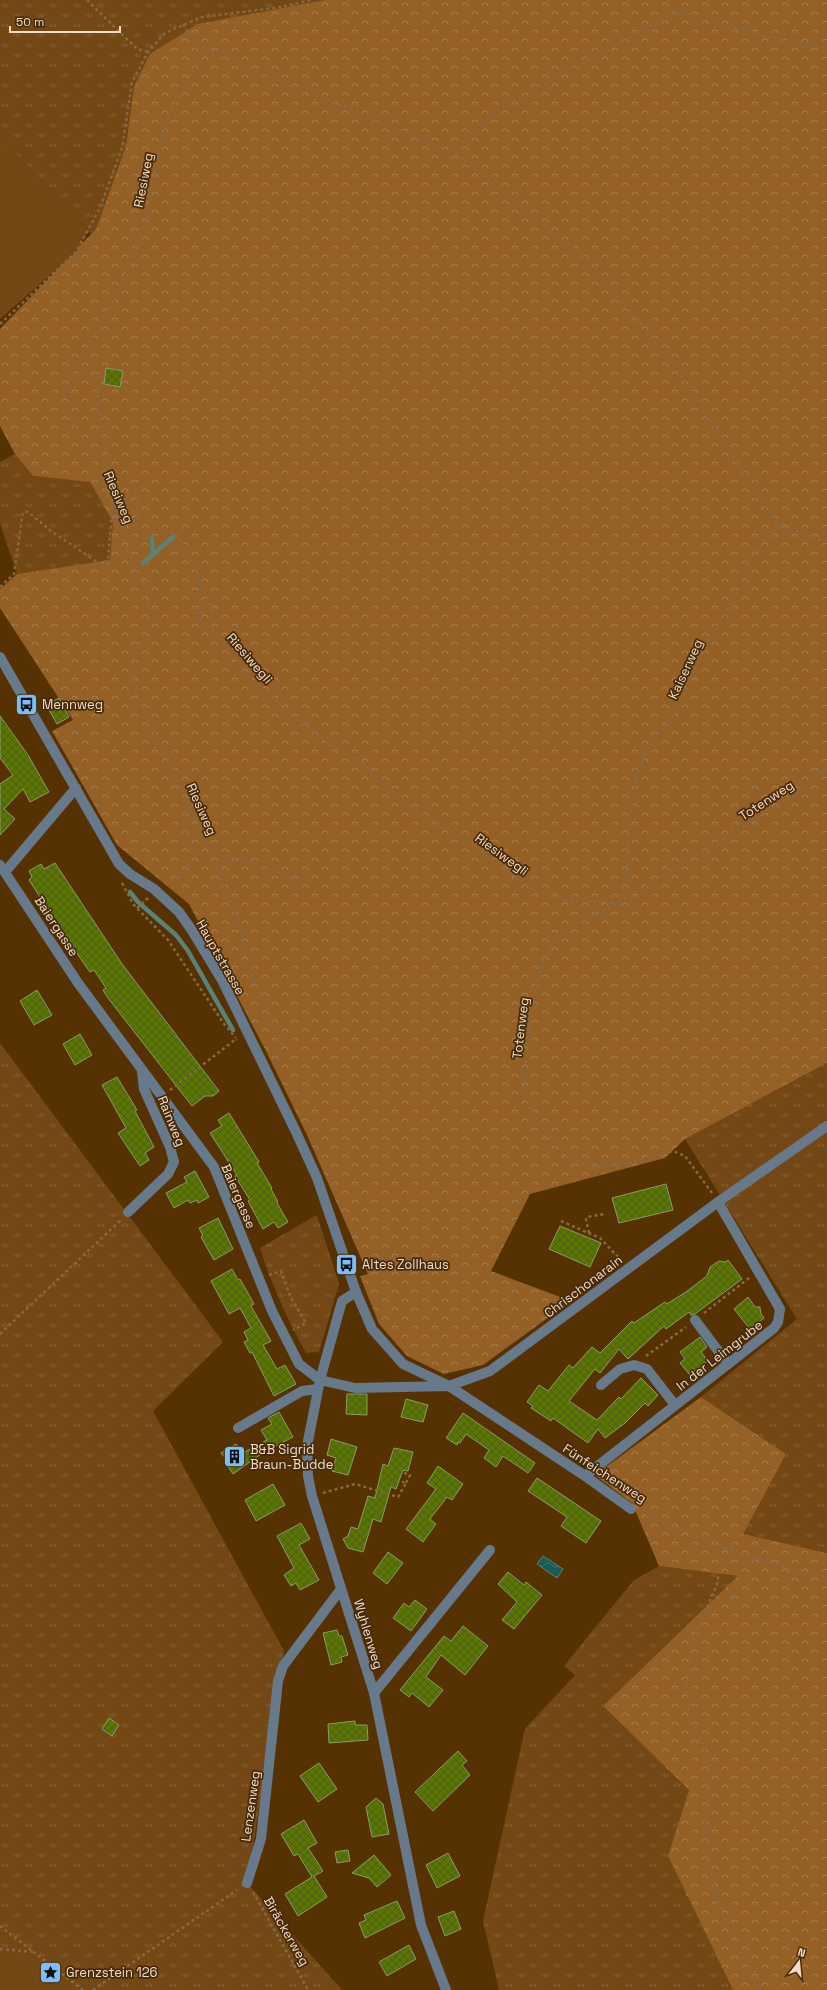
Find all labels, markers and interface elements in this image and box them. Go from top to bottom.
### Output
scale bar [10,8,120,34]
text: 50 m [16,14,44,30]
street label: Riesiweg [130,151,157,209]
street label: Riesiweg [100,468,137,526]
street label: Riesiwegli [223,629,276,687]
street label: Kaiserweg [664,636,707,702]
bus stop icon: Mennweg [13,691,39,717]
place label: Mennweg [42,696,103,713]
street label: Totenweg [736,776,797,824]
street label: Riesiweg [183,780,221,838]
street label: Riesiwegli [472,829,532,879]
street label: Baiergasse [31,893,82,960]
street label: Hauptstrasse [192,917,249,998]
street label: Totenweg [508,996,533,1060]
street label: Rainweg [154,1093,189,1149]
street label: Baiergasse [217,1161,260,1231]
bus stop icon: Altes Zollhaus [334,1251,360,1277]
street label: Chrischonarain [541,1251,626,1321]
place label: Altes Zollhaus [362,1256,449,1273]
street label: In der Leimgrube [673,1316,766,1394]
street label: Fünfeichenweg [560,1440,650,1507]
place label: B&B Sigrid Braun-Budde [250,1441,333,1473]
building icon: B&B Sigrid Braun-Budde [221,1443,247,1469]
street label: Wyhlenweg [350,1597,387,1671]
street label: Lenzenweg [237,1770,264,1842]
street label: Biräckerweg [260,1894,313,1969]
north arrow [779,1942,819,1982]
text: N [796,1945,807,1960]
place icon: Grenzstein 126 [37,1959,63,1985]
place label: Grenzstein 126 [66,1964,158,1981]

